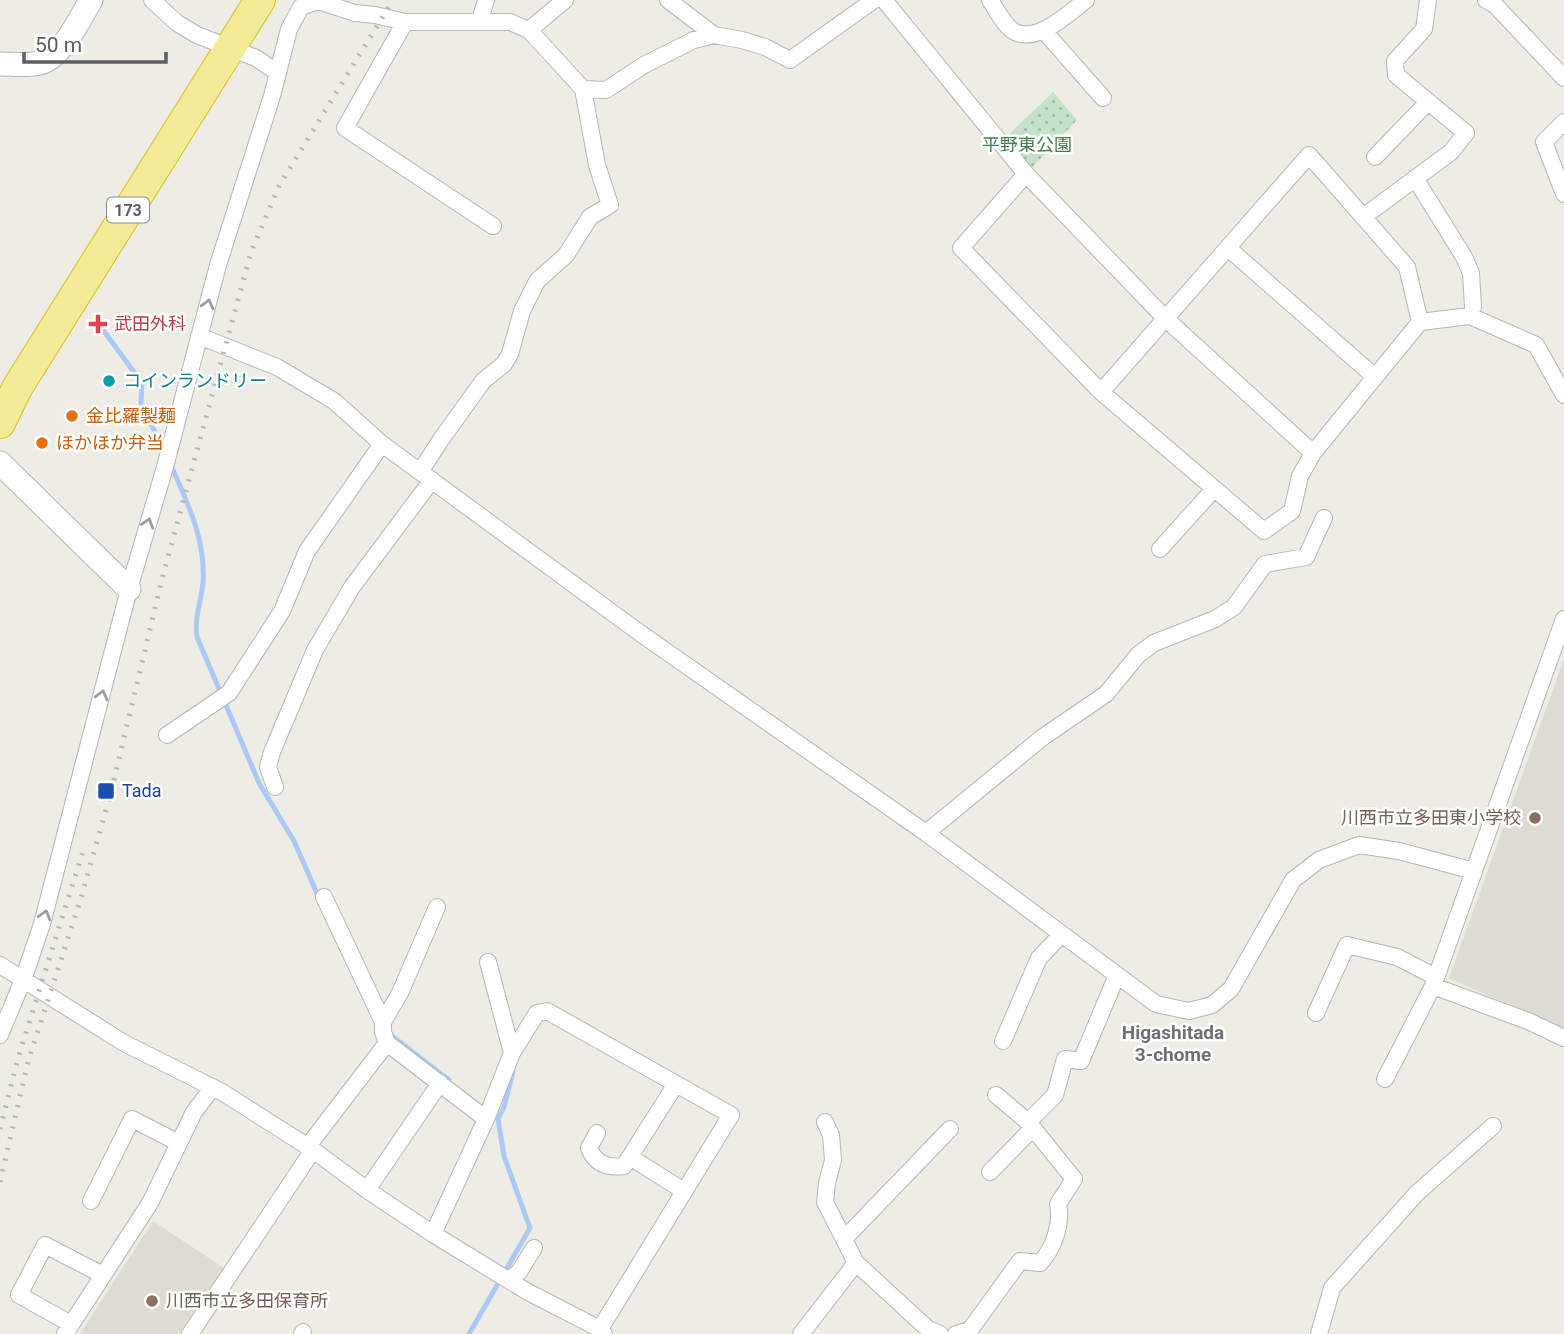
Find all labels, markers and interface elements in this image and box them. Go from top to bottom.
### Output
scale bar [24,21,166,65]
text: 50 m [35,33,82,57]
park label: 平野東公園 [982,134,1072,155]
road number: 173 [107,198,149,222]
one-way arrow [200,298,214,310]
place label: 武田外科 [114,313,186,334]
marker: 武田外科 [88,314,108,334]
place label: コインランドリー [123,370,267,391]
marker: コインランドリー [101,373,117,389]
place label: 金比羅製麺 [86,405,176,426]
marker: 金比羅製麺 [64,408,80,424]
place label: ほかほか弁当 [56,432,164,453]
marker: ほかほか弁当 [34,435,50,451]
one-way arrow [140,518,155,530]
one-way arrow [94,689,108,701]
place label: Tada [122,780,161,801]
marker: Tada [96,781,116,801]
place label: 川西市立多田東小学校 [1341,807,1521,828]
marker: 川西市立多田東小学校 [1527,810,1543,826]
one-way arrow [36,909,51,921]
district label: Higashitada 3-chome [1122,1021,1224,1066]
place label: 川西市立多田保育所 [166,1290,328,1311]
marker: 川西市立多田保育所 [144,1293,160,1309]

